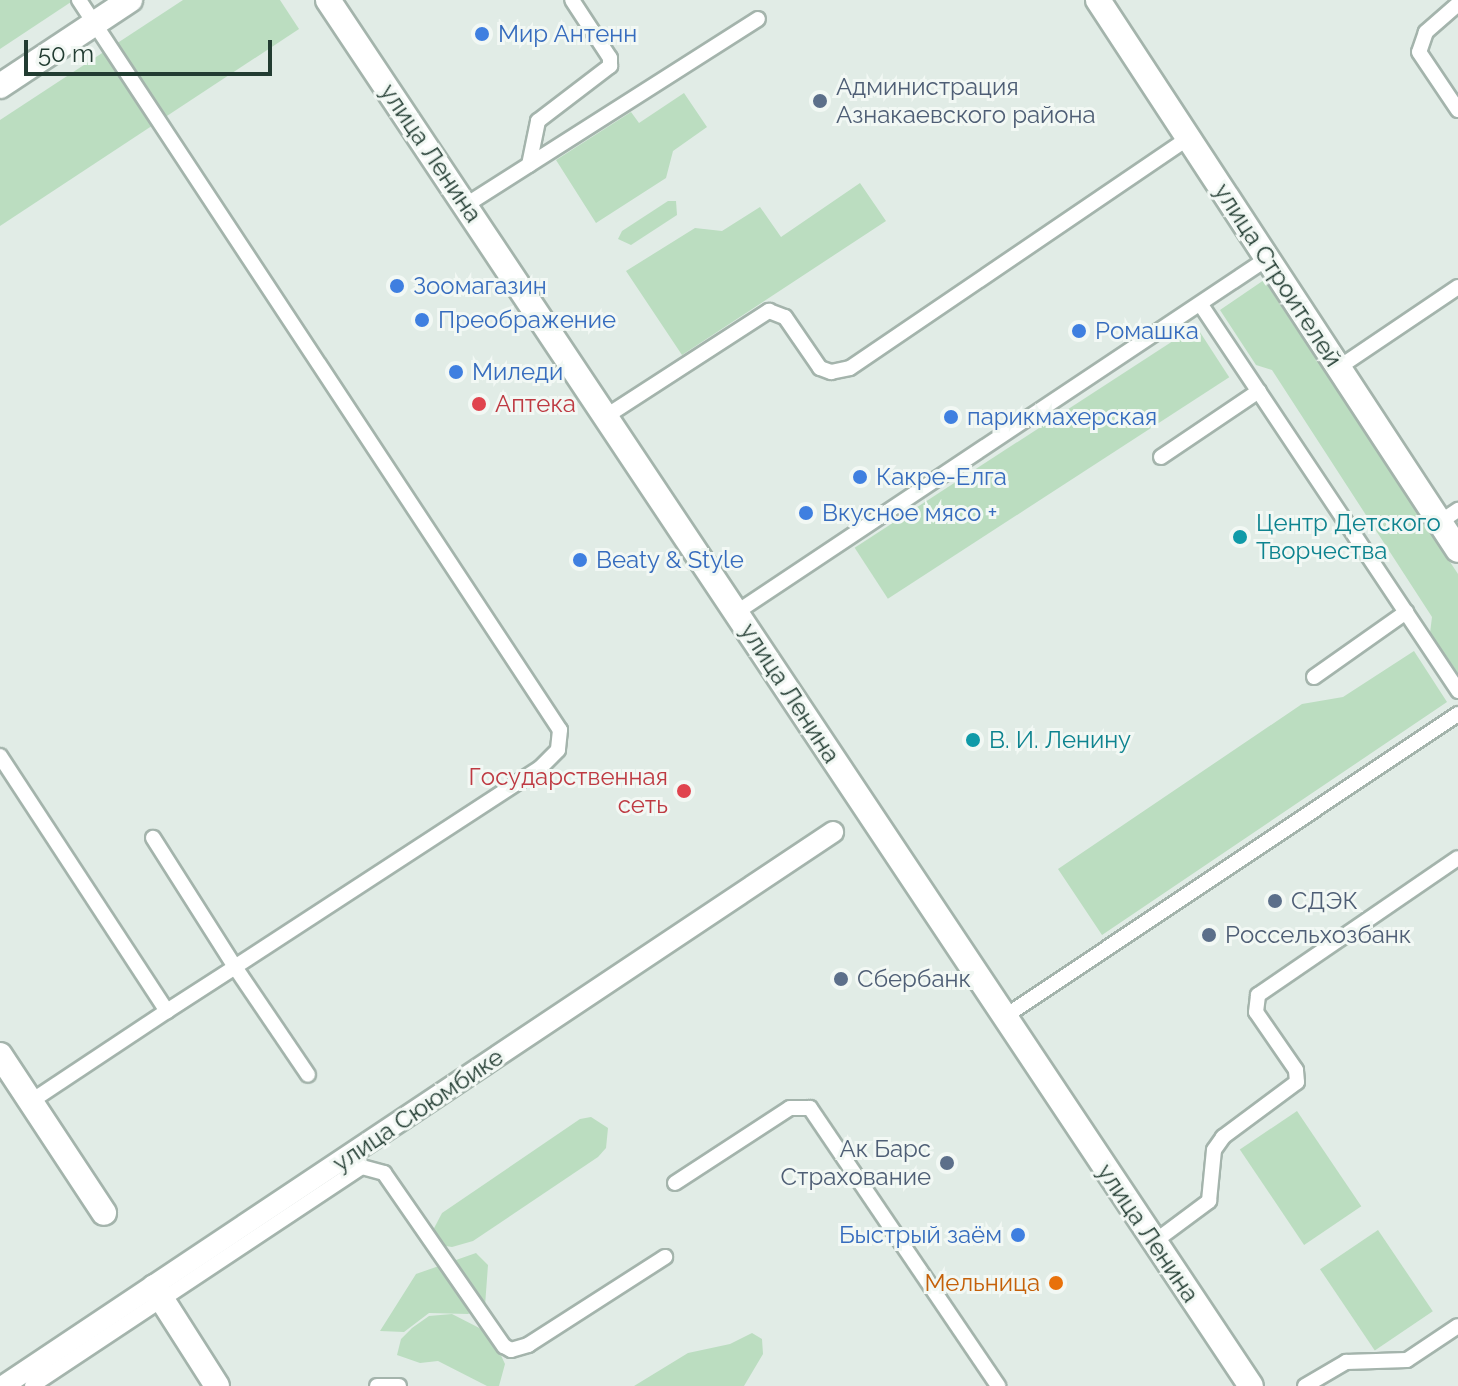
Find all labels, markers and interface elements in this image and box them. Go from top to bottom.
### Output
place label: Мир Антенн [498,20,638,48]
scale bar [28,24,276,74]
marker: Мир Антенн [473,25,491,43]
text: 50 m [38,39,94,68]
place label: Администрация Азнакаевского района [836,73,1096,129]
street label: улица Ленина [374,78,488,228]
marker: Администрация Азнакаевского района [811,92,829,110]
street label: улица Строителей [1208,178,1348,372]
place label: Зоомагазин [413,272,547,300]
marker: Зоомагазин [388,277,406,295]
place label: Преображение [438,306,616,334]
marker: Преображение [413,311,431,329]
place label: Ромашка [1095,317,1199,345]
marker: Ромашка [1070,322,1088,340]
place label: Миледи [472,358,563,386]
marker: Миледи [447,363,465,381]
place label: Аптека [495,390,576,418]
marker: Аптека [470,395,488,413]
place label: парикмахерская [967,403,1157,431]
marker: парикмахерская [942,408,960,426]
place label: Какре-Елга [876,463,1007,491]
marker: Какре-Елга [851,468,869,486]
place label: Вкусное мясо + [822,499,997,527]
marker: Вкусное мясо + [797,504,815,522]
place label: Центр Детского Творчества [1256,509,1441,565]
marker: Центр Детского Творчества [1231,528,1249,546]
place label: Beaty & Style [596,546,744,574]
marker: Beaty & Style [571,551,589,569]
street label: улица Ленина [734,618,846,768]
place label: В. И. Ленину [989,726,1131,754]
marker: В. И. Ленину [964,731,982,749]
place label: Государственная сеть [468,763,668,819]
marker: Государственная сеть [675,782,693,800]
place label: СДЭК [1291,887,1358,915]
marker: СДЭК [1266,892,1284,910]
place label: Россельхозбанк [1225,921,1411,949]
marker: Россельхозбанк [1200,926,1218,944]
place label: Сбербанк [857,965,971,993]
marker: Сбербанк [832,970,850,988]
street label: улица Сююмбике [327,1042,509,1178]
place label: Ак Барс Страхование [781,1135,931,1191]
marker: Ак Барс Страхование [938,1154,956,1172]
street label: улица Ленина [1091,1158,1205,1308]
place label: Быстрый заём [839,1221,1002,1249]
marker: Быстрый заём [1009,1226,1027,1244]
place label: Мельница [924,1269,1040,1297]
marker: Мельница [1047,1274,1065,1292]

